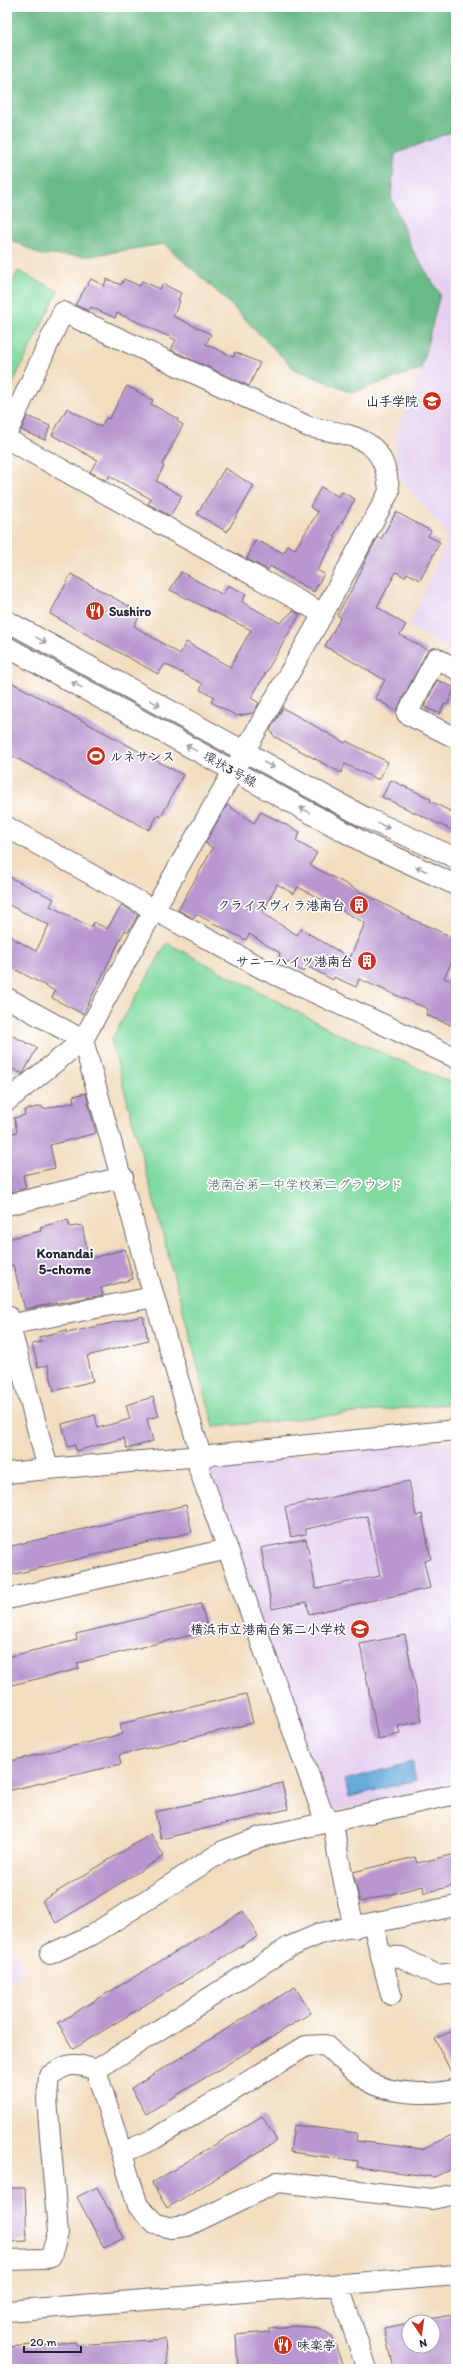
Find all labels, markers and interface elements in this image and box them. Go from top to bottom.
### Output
school or university icon: 山手学院 [421,390,443,412]
place label: 山手学院 [366,394,418,409]
restaurant icon: Sushiro [84,600,106,622]
place label: Sushiro [109,604,151,619]
one-way arrow [35,637,47,644]
one-way arrow [71,681,83,689]
one-way arrow [149,699,161,707]
one-way arrow [185,743,197,751]
sports icon: ルネサンス [85,745,107,767]
street label: 環状3号線 [201,748,260,790]
place label: ルネサンス [110,749,175,764]
one-way arrow [263,762,275,770]
one-way arrow [299,806,311,813]
one-way arrow [377,823,389,830]
one-way arrow [415,865,427,872]
building icon: クライスヴィラ港南台 [348,894,370,916]
place label: クライスヴィラ港南台 [217,898,345,913]
building icon: サニーハイツ港南台 [356,950,378,972]
place label: サニーハイツ港南台 [236,954,353,969]
park label: 港南台第一中学校第二グラウンド [207,1177,403,1192]
district label: Konandai 5-chome [37,1245,93,1278]
school or university icon: 横浜市立港南台第二小学校 [349,1618,371,1640]
place label: 横浜市立港南台第二小学校 [190,1622,346,1637]
north arrow [401,2314,441,2354]
scale bar [24,2328,81,2354]
restaurant icon: 味楽亭 [272,2334,294,2356]
text: 20 m [30,2335,57,2349]
text: N [418,2336,428,2350]
place label: 味楽亭 [297,2338,336,2353]

